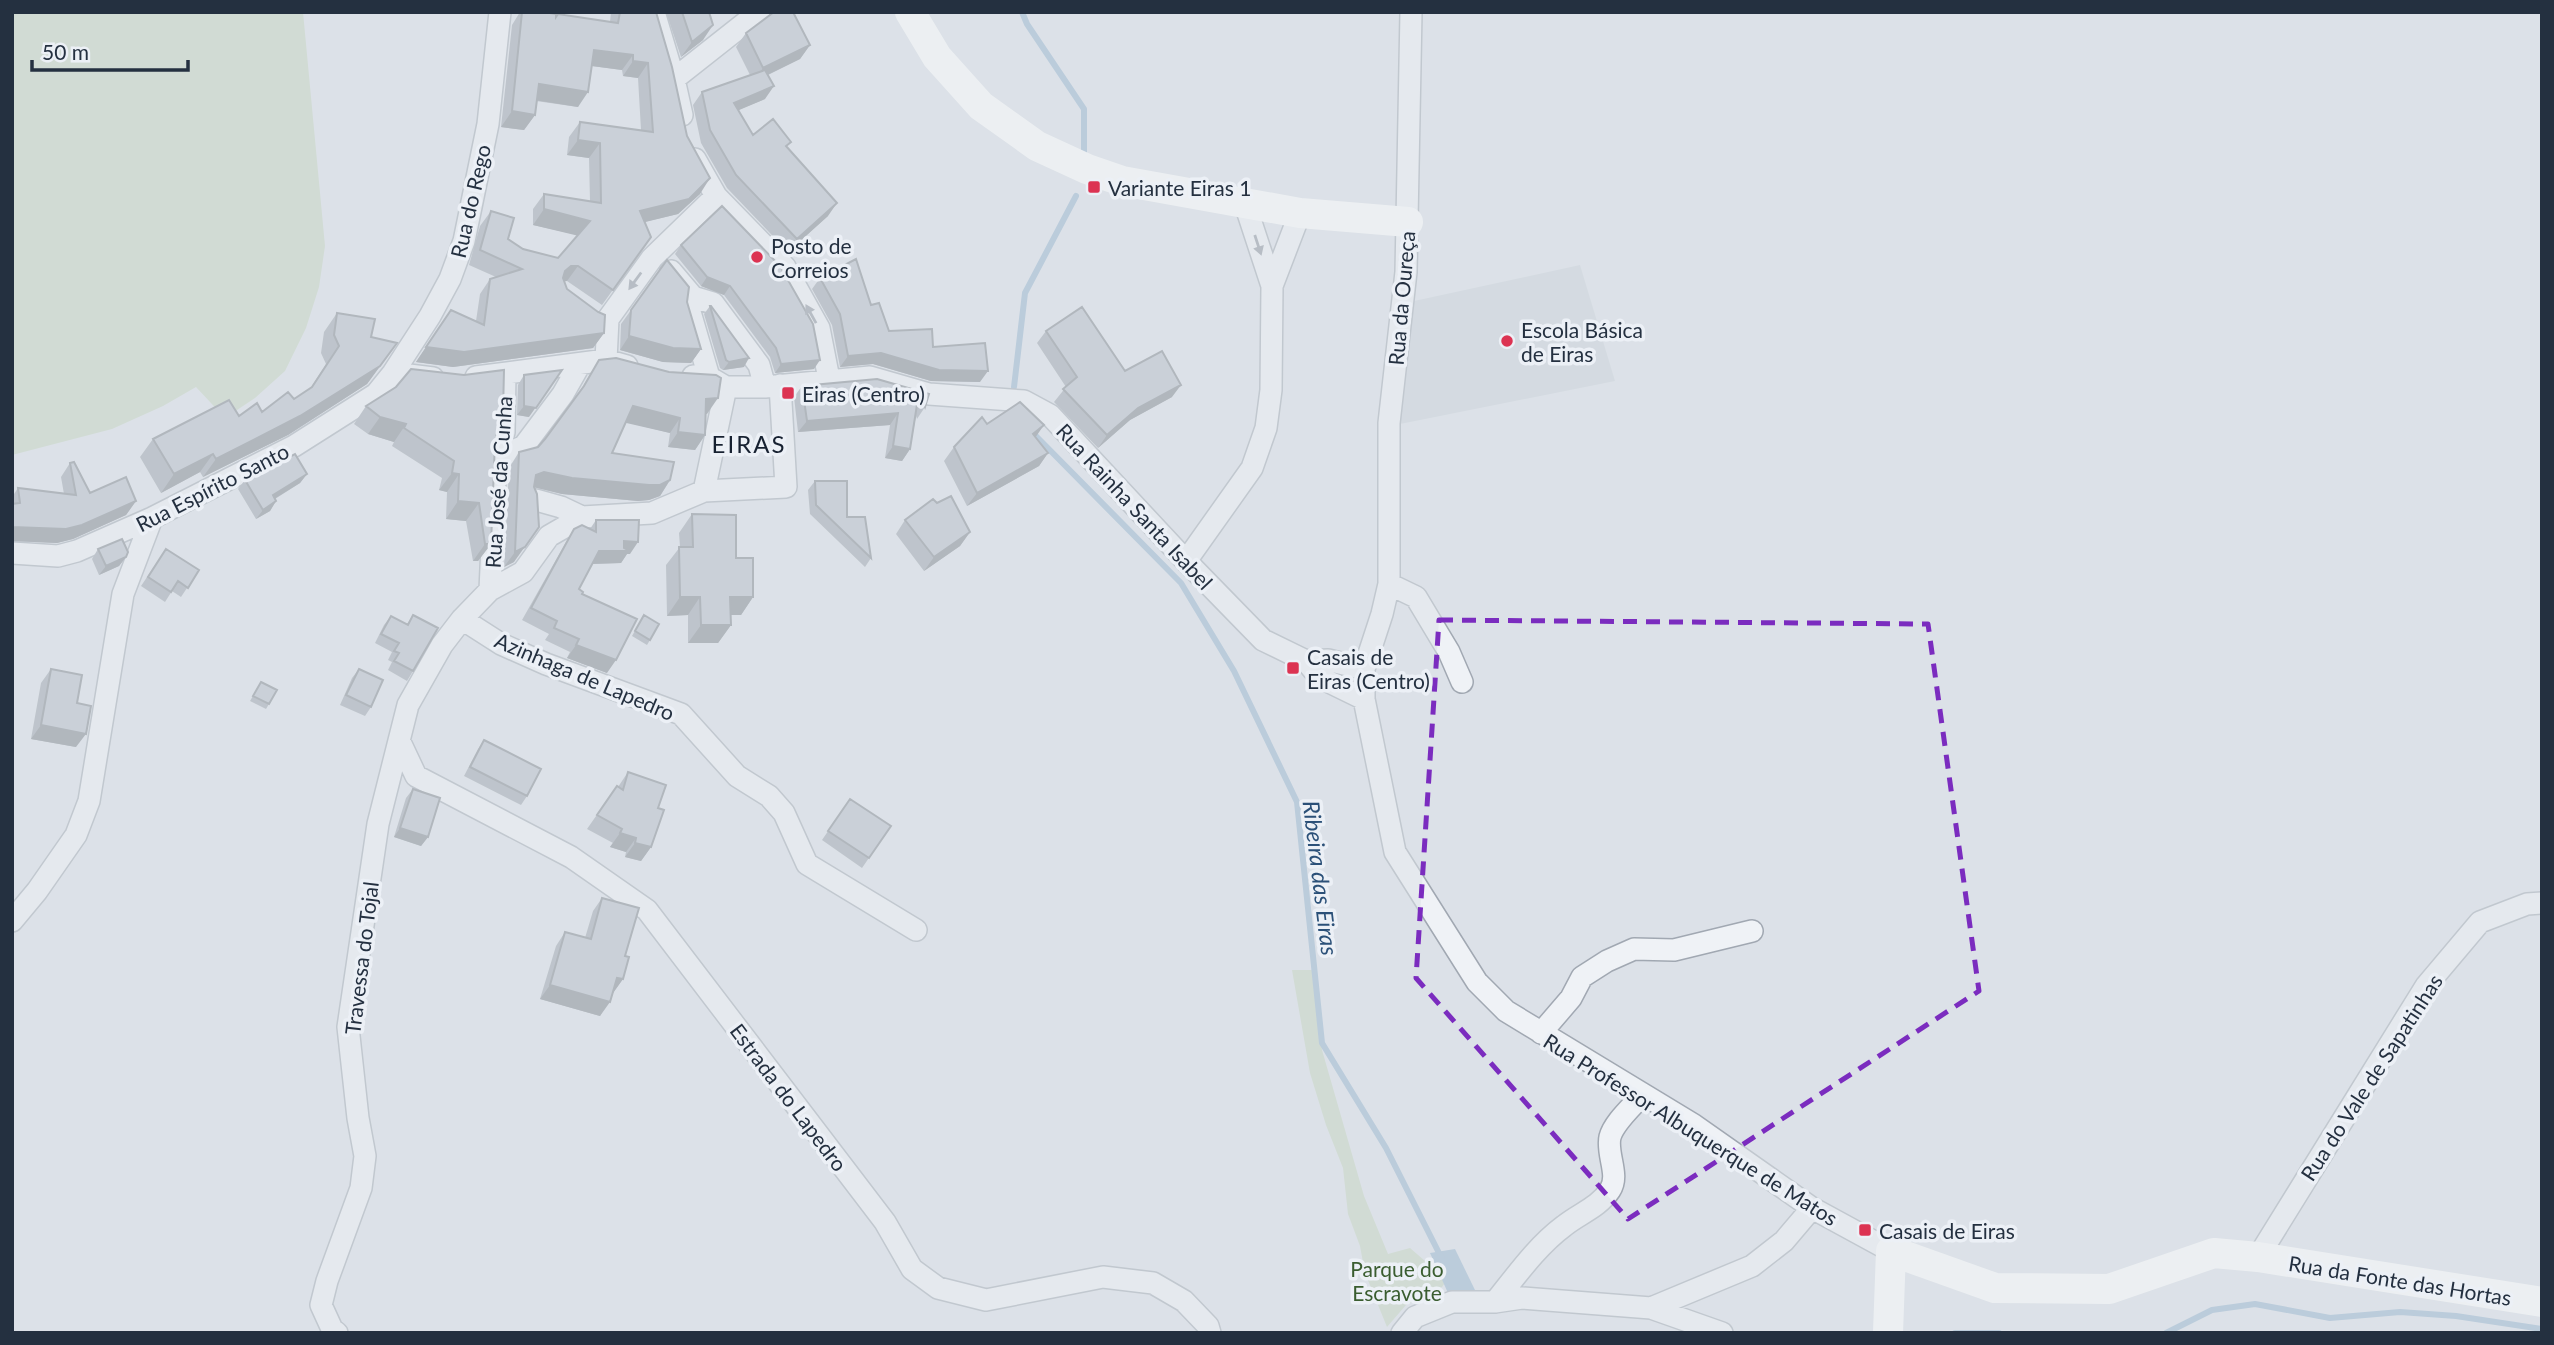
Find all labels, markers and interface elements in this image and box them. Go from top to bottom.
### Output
scale bar [32,28,187,72]
text: 50 m [42,39,89,64]
street label: Rua do Rego [445,142,495,260]
place label: Variante Eiras 1 [1108,175,1251,200]
marker: Variante Eiras 1 [1086,179,1102,195]
street label: Rua da Oureça [1383,230,1419,366]
place label: Posto de Correios [771,233,852,282]
one-way arrow [1253,235,1264,256]
marker: Posto de Correios [749,249,765,265]
one-way arrow [628,272,642,290]
one-way arrow [805,304,817,324]
place label: Escola Básica de Eiras [1521,317,1643,366]
marker: Escola Básica de Eiras [1499,333,1515,349]
place label: Eiras (Centro) [802,381,925,406]
marker: Eiras (Centro) [780,385,796,401]
street label: Rua José da Cunha [480,395,516,569]
street label: Rua Rainha Santa Isabel [1052,418,1218,594]
district label: EIRAS [712,429,786,458]
street label: Rua Espírito Santo [131,438,293,536]
street label: Azinhaga de Lapedro [491,627,679,725]
place label: Casais de Eiras (Centro) [1307,644,1430,693]
marker: Casais de Eiras (Centro) [1285,660,1301,676]
water label: Ribeira das Eiras [1298,799,1344,957]
street label: Travessa do Tojal [339,880,383,1036]
street label: Rua do Vale de Sapatinhas [2295,969,2447,1185]
street label: Estrada do Lapedro [725,1018,853,1176]
street label: Rua Professor Albuquerque de Matos [1539,1028,1843,1230]
place label: Casais de Eiras [1879,1218,2015,1243]
marker: Casais de Eiras [1857,1222,1873,1238]
street label: Rua da Fonte das Hortas [2287,1250,2513,1310]
park label: Parque do Escravote [1350,1256,1444,1305]

